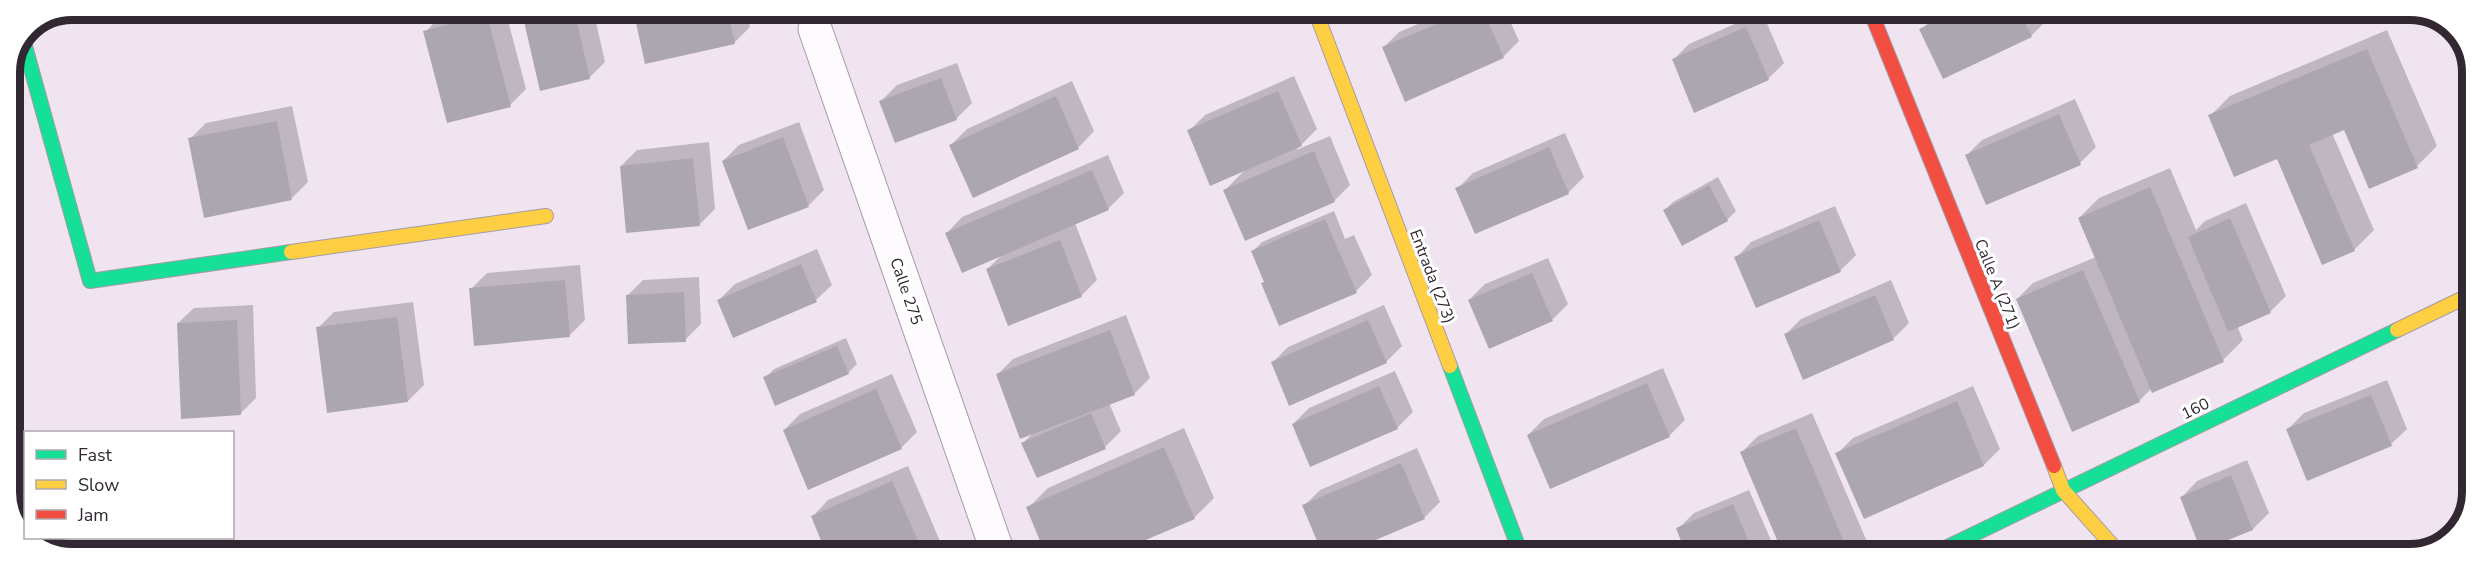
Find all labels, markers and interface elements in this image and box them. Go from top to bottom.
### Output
street label: Entrada (273) [1404,226,1460,327]
street label: Calle A (271) [1969,236,2025,333]
street label: Calle 275 [884,255,928,328]
street label: 160 [2178,393,2213,425]
legend [24,431,234,539]
text: Fast [78,443,113,467]
text: Slow [78,473,119,497]
text: Jam [77,503,109,527]

